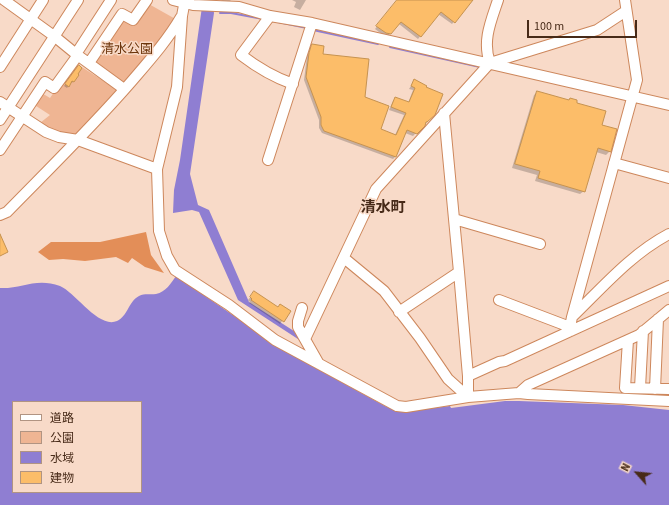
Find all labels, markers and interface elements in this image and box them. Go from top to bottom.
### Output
scale bar [529,12,639,38]
text: 100 m [534,18,564,35]
park label: 清水公園 [101,42,153,58]
district label: 清水町 [361,200,405,218]
legend [12,401,142,493]
text: 道路 [50,410,74,427]
text: 公園 [50,430,74,447]
text: 水域 [50,450,74,467]
north arrow [617,453,657,493]
text: N [618,461,634,474]
text: 建物 [50,470,74,487]

